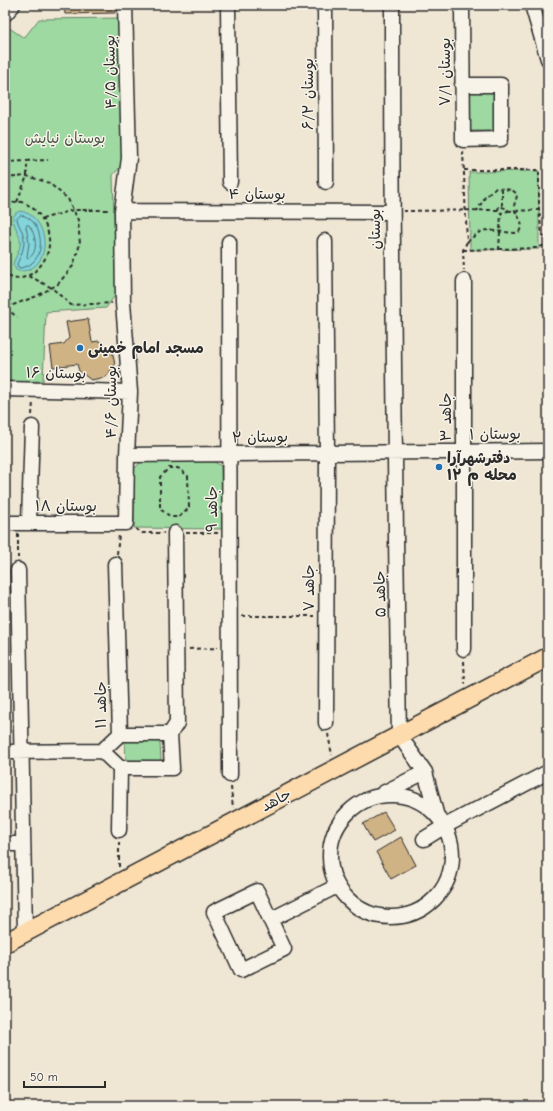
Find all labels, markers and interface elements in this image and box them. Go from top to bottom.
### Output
street label: بوستان ۴/۵ [100,35,120,109]
street label: بوستان ۷/۱ [436,38,454,106]
street label: بوستان ۶/۲ [299,58,317,130]
park label: بوستان نیایش [25,129,105,147]
street label: بوستان ۴ [228,185,286,203]
street label: بوستان [366,209,384,249]
place label: مسجد امام خمینی [88,339,204,359]
marker: مسجد امام خمینی [75,343,85,353]
street label: بوستان ۱۶ [26,363,86,383]
street label: بوستان ۴/۶ [102,366,120,438]
street label: جاهد ۳ [437,393,455,441]
street label: بوستان ۱ [469,425,521,443]
street label: بوستان ۲ [232,428,288,446]
place label: دفترشهرآرا محله م ۱۲ [447,449,517,486]
marker: دفترشهرآرا محله م ۱۲ [434,462,444,472]
street label: جاهد ۹ [203,486,221,532]
street label: بوستان ۱۸ [35,497,97,515]
street label: جاهد ۷ [300,564,318,612]
street label: جاهد ۵ [371,570,389,618]
street label: جاهد ۱۱ [92,681,110,729]
street label: جاهد [258,785,294,815]
scale bar [24,1063,105,1089]
text: 50 m [30,1070,58,1084]

